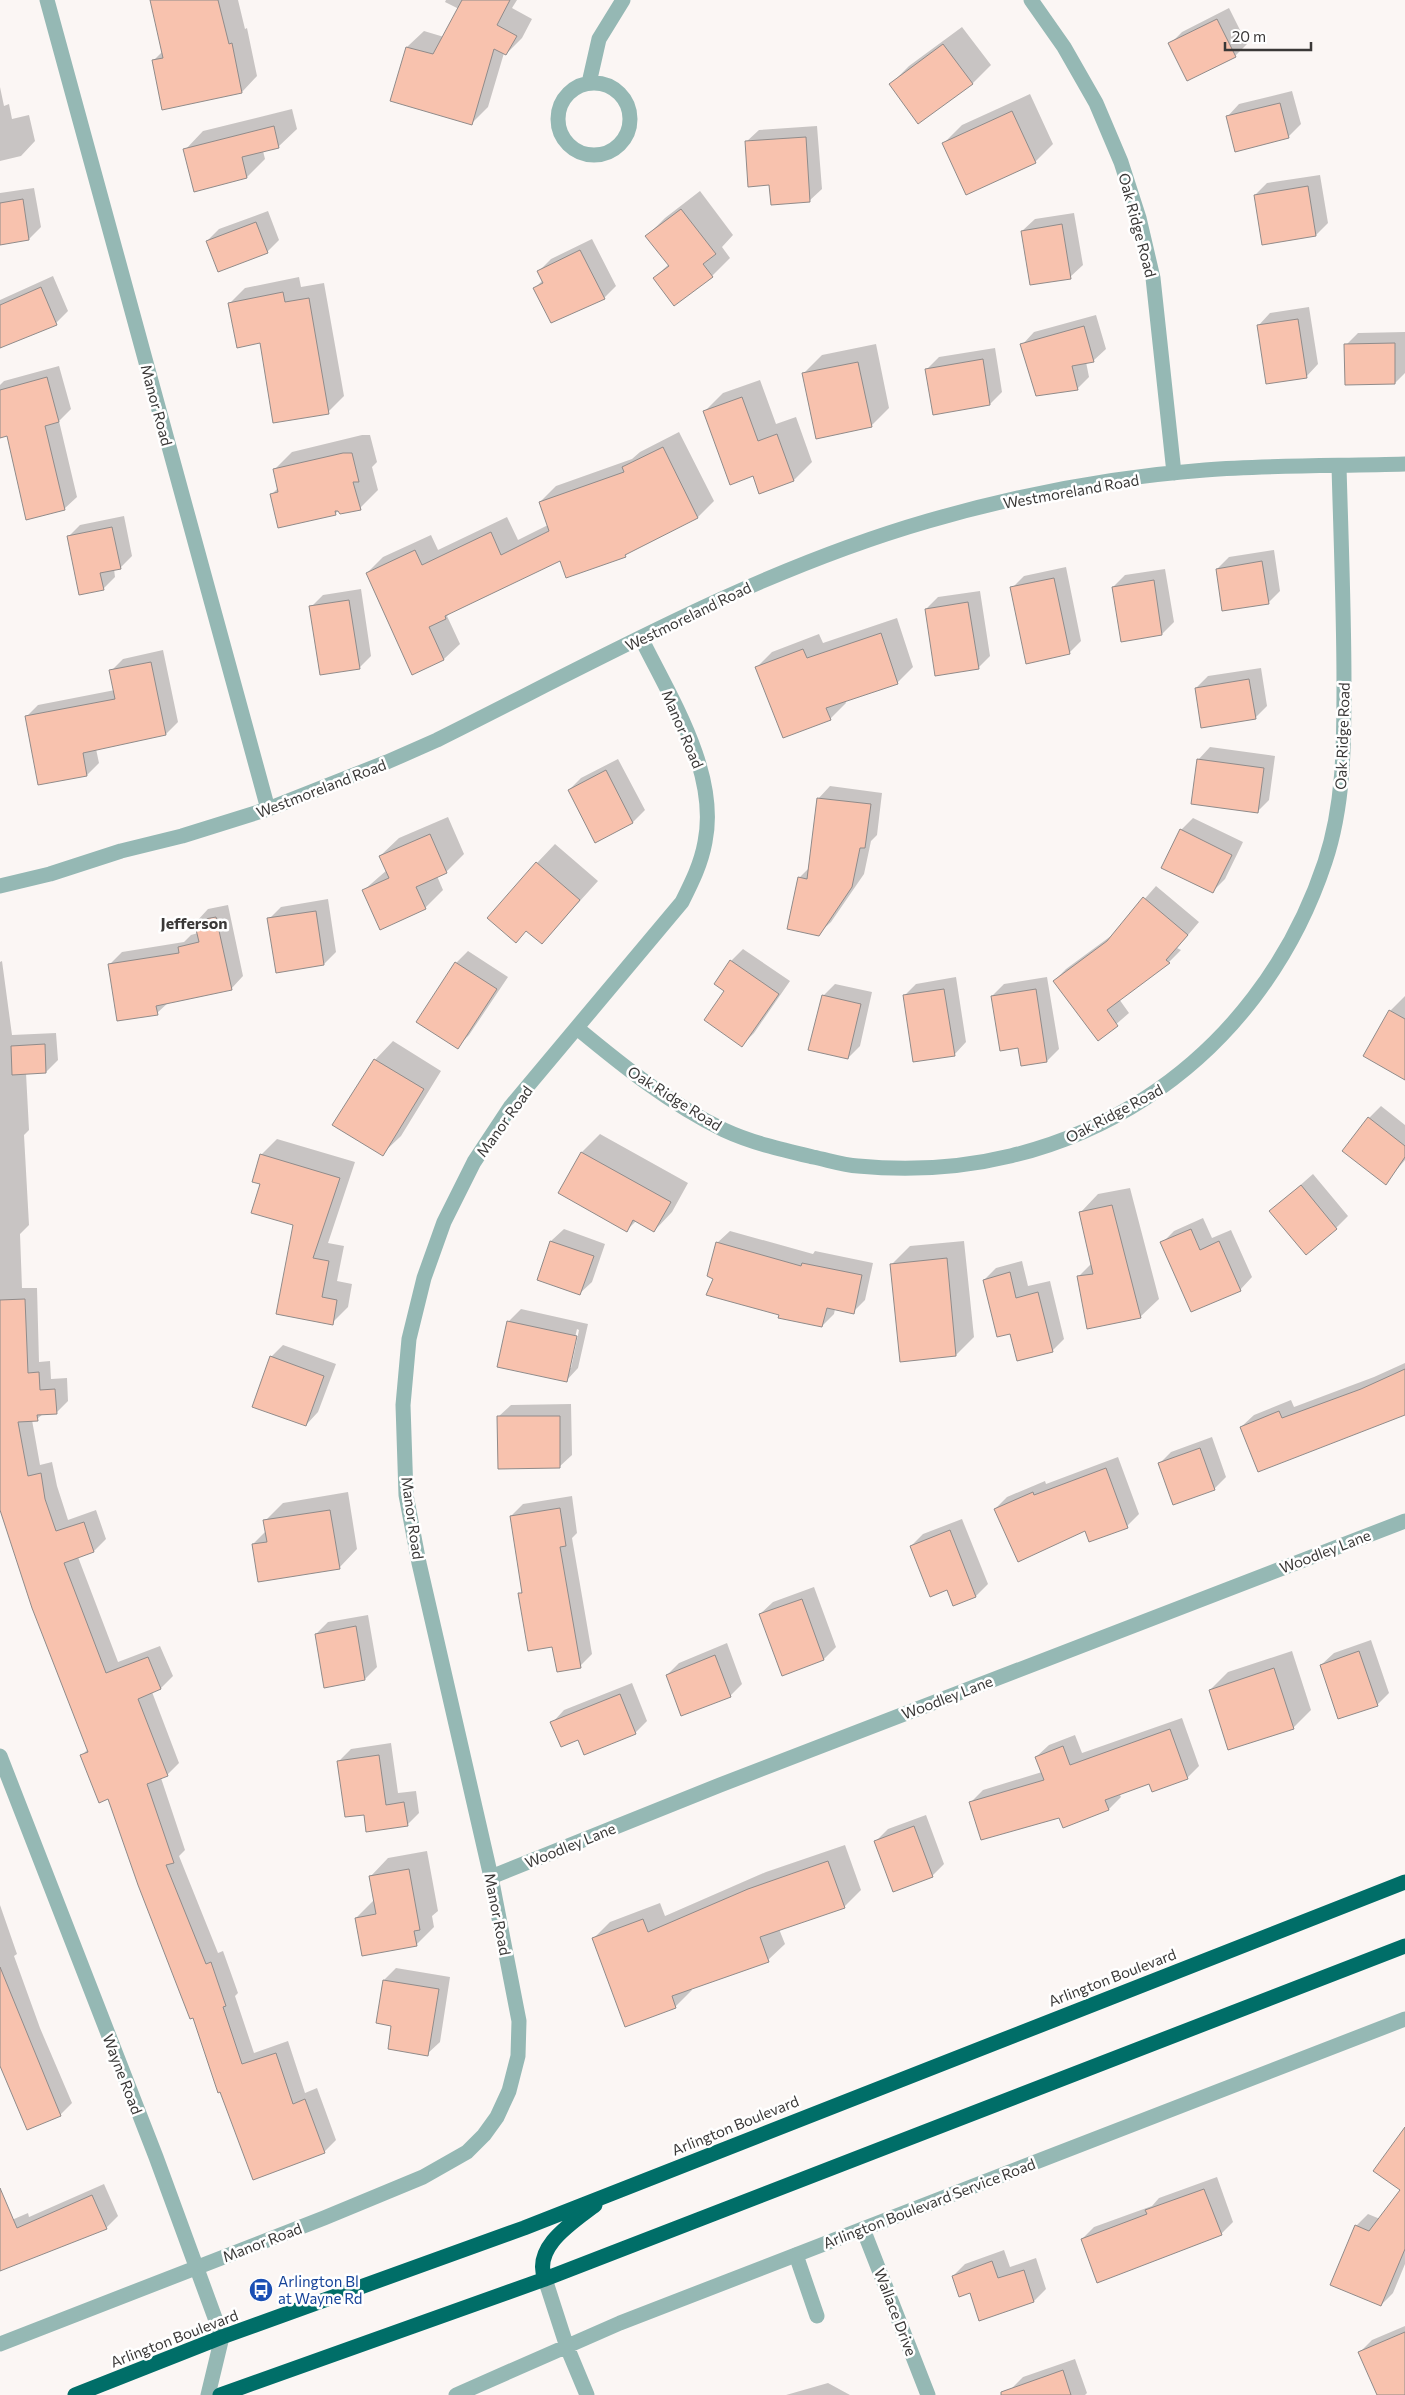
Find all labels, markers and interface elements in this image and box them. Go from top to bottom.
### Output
scale bar [1225,20,1311,52]
text: 20 m [1232,27,1266,45]
street label: Oak Ridge Road [1115,171,1161,279]
street label: Manor Road [137,362,177,448]
street label: Westmoreland Road [1002,470,1140,512]
street label: Westmoreland Road [622,578,754,654]
street label: Oak Ridge Road [1331,682,1353,790]
street label: Manor Road [658,687,708,771]
street label: Westmoreland Road [254,755,388,821]
district label: Jefferson [161,913,227,932]
street label: Oak Ridge Road [625,1062,725,1134]
street label: Oak Ridge Road [1062,1080,1166,1146]
street label: Manor Road [472,1082,536,1160]
street label: Manor Road [398,1475,428,1561]
street label: Woodley Lane [1277,1525,1373,1577]
street label: Woodley Lane [899,1671,995,1723]
street label: Woodley Lane [522,1819,618,1871]
street label: Manor Road [481,1871,515,1957]
street label: Arlington Boulevard [1046,1944,1178,2010]
street label: Wayne Road [99,2031,147,2117]
street label: Arlington Boulevard [669,2091,801,2159]
street label: Arlington Boulevard Service Road [820,2154,1038,2252]
street label: Manor Road [220,2219,304,2265]
street label: Wallace Drive [871,2266,921,2358]
place label: Arlington Bl at Wayne Rd [278,2272,362,2307]
bus stop icon: Arlington Bl at Wayne Rd [248,2277,274,2303]
street label: Arlington Boulevard [108,2305,240,2371]

